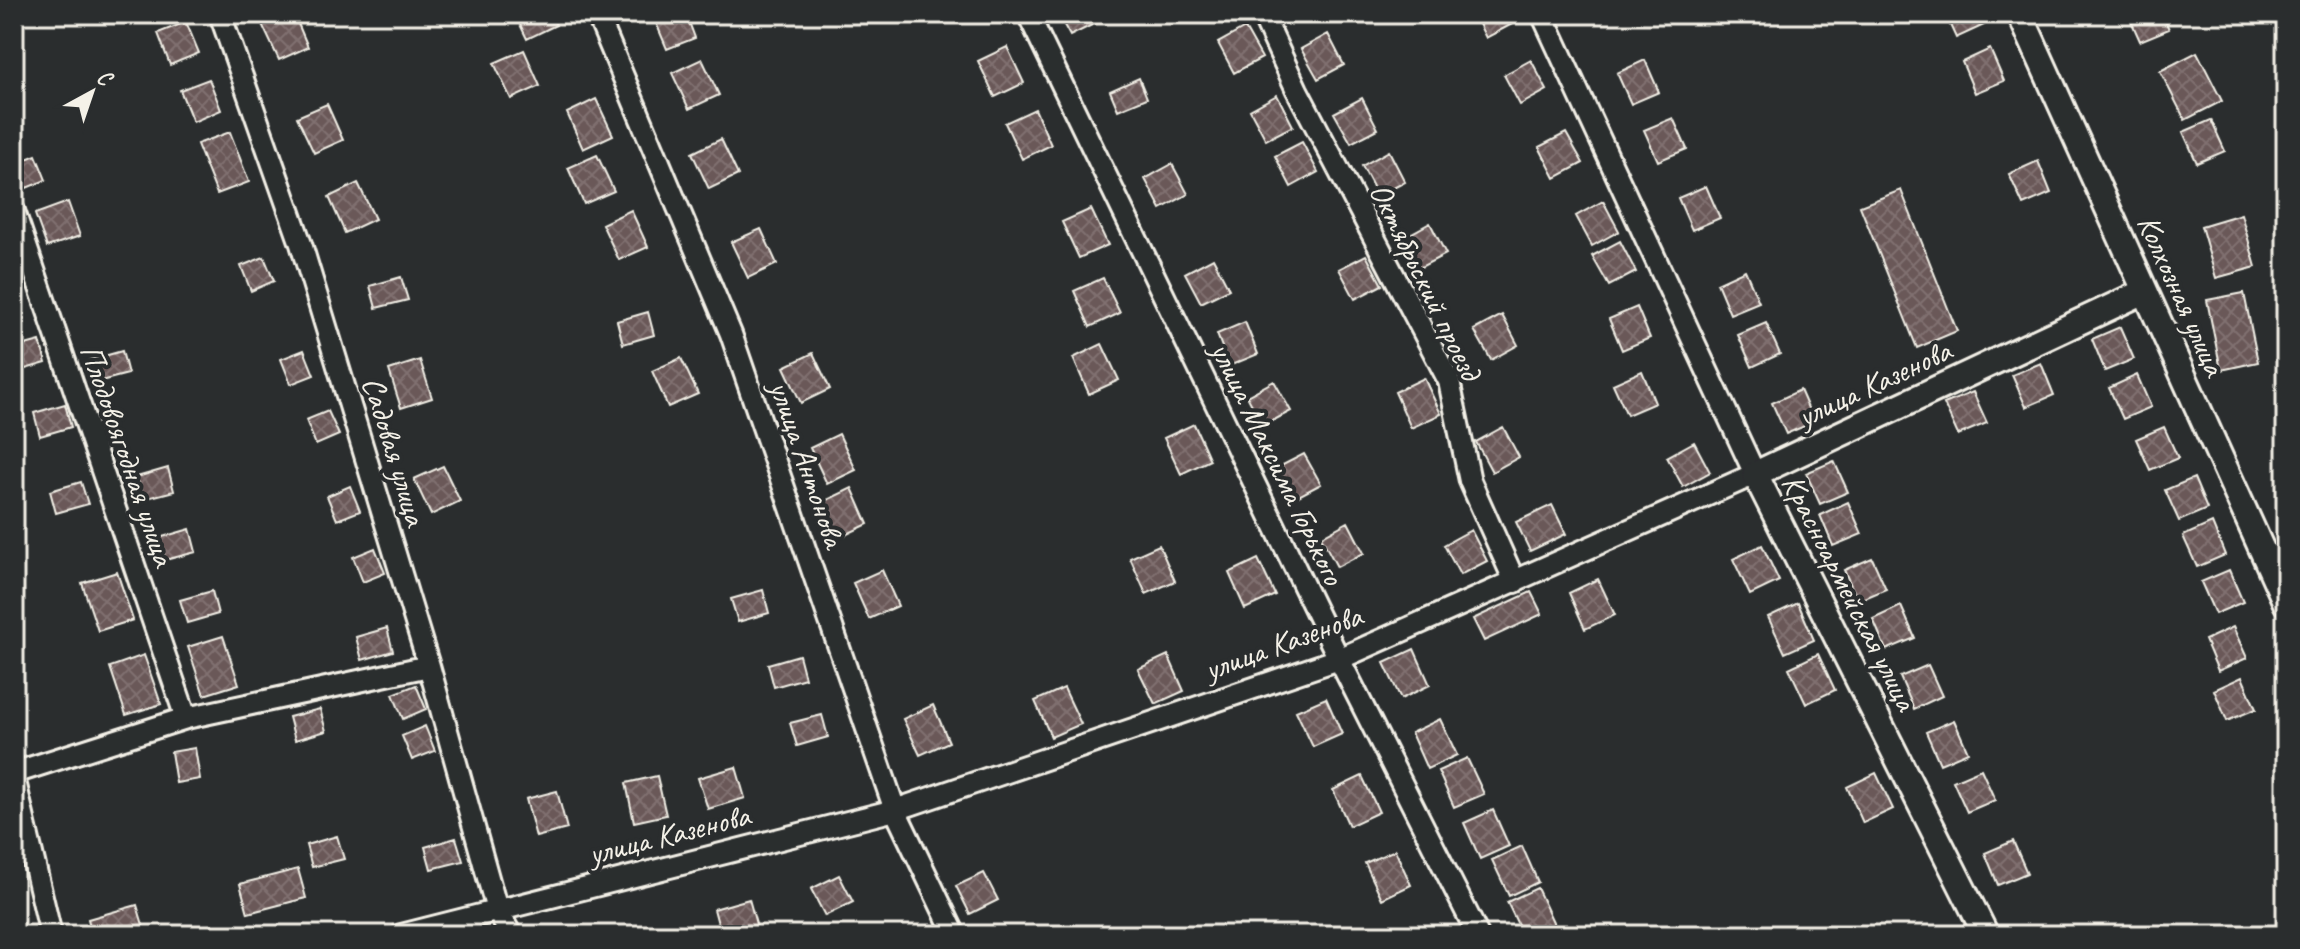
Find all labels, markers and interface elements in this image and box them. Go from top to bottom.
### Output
north arrow [52,52,132,132]
text: С [91,63,120,94]
street label: Октябрьский проезд [1360,176,1492,389]
street label: Колхозная улица [2128,208,2236,384]
street label: улица Казенова [1789,329,1959,438]
street label: улица Максима Горького [1200,333,1355,593]
street label: Плодовоягодная улица [70,339,185,573]
street label: Садовая улица [352,372,437,532]
street label: улица Антонова [759,373,856,556]
street label: Красноармейская улица [1772,467,1928,719]
street label: улица Казенова [1197,594,1370,691]
street label: улица Казенова [582,794,756,875]

